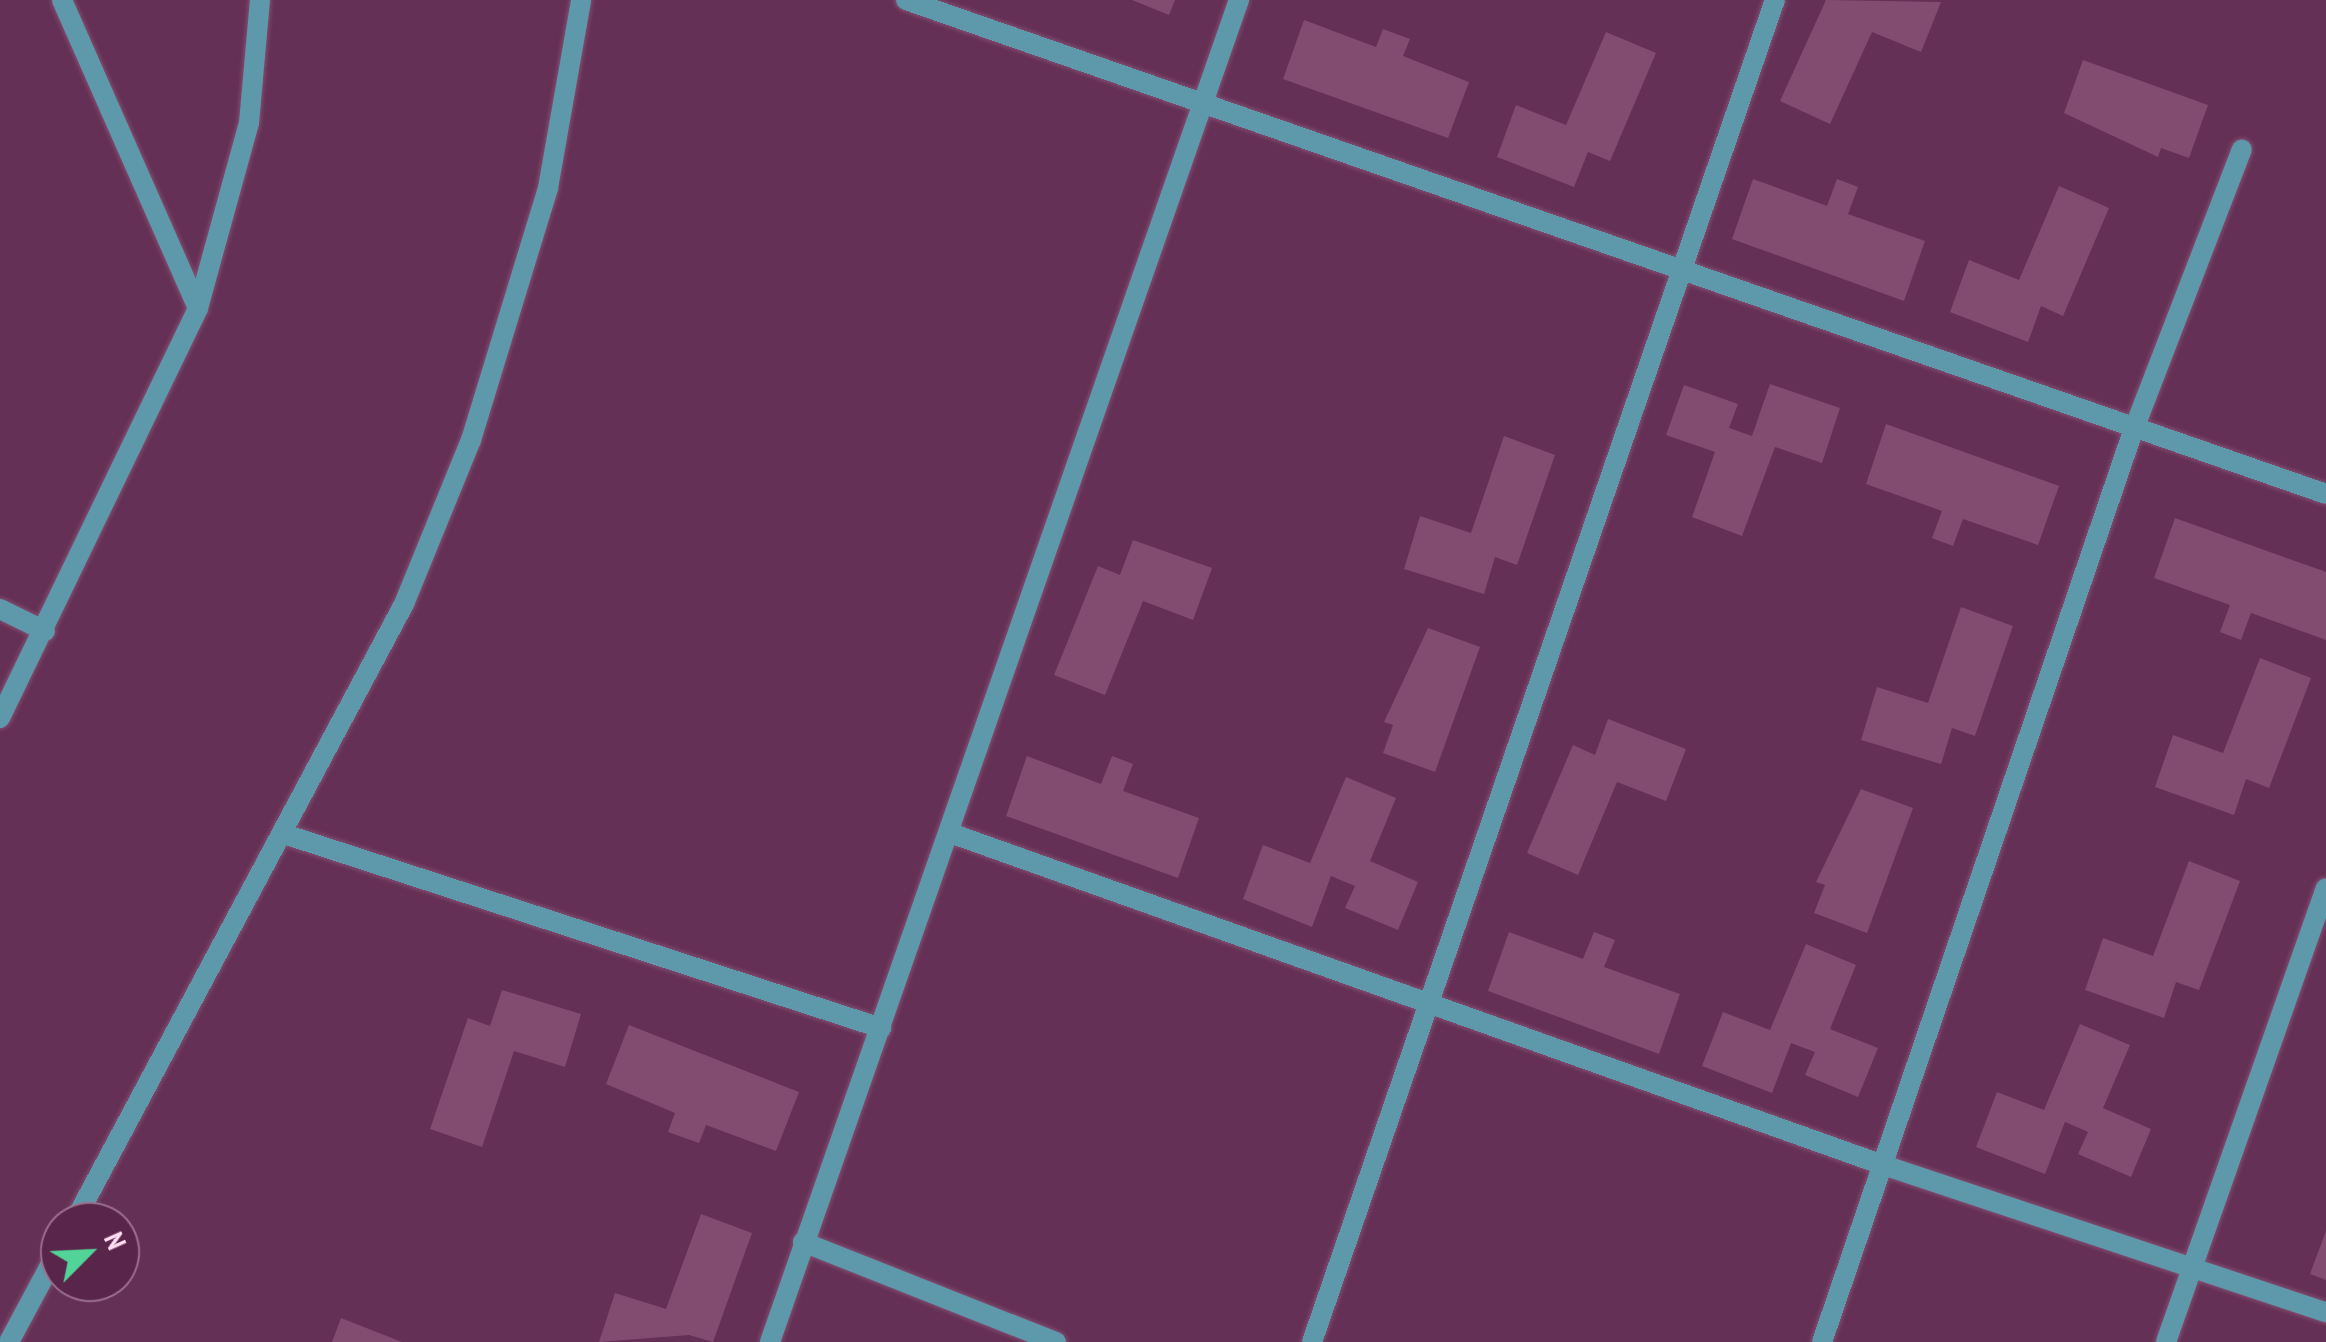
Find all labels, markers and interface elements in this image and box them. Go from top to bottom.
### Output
north arrow [40,1202,140,1302]
text: N [96,1226,136,1255]

